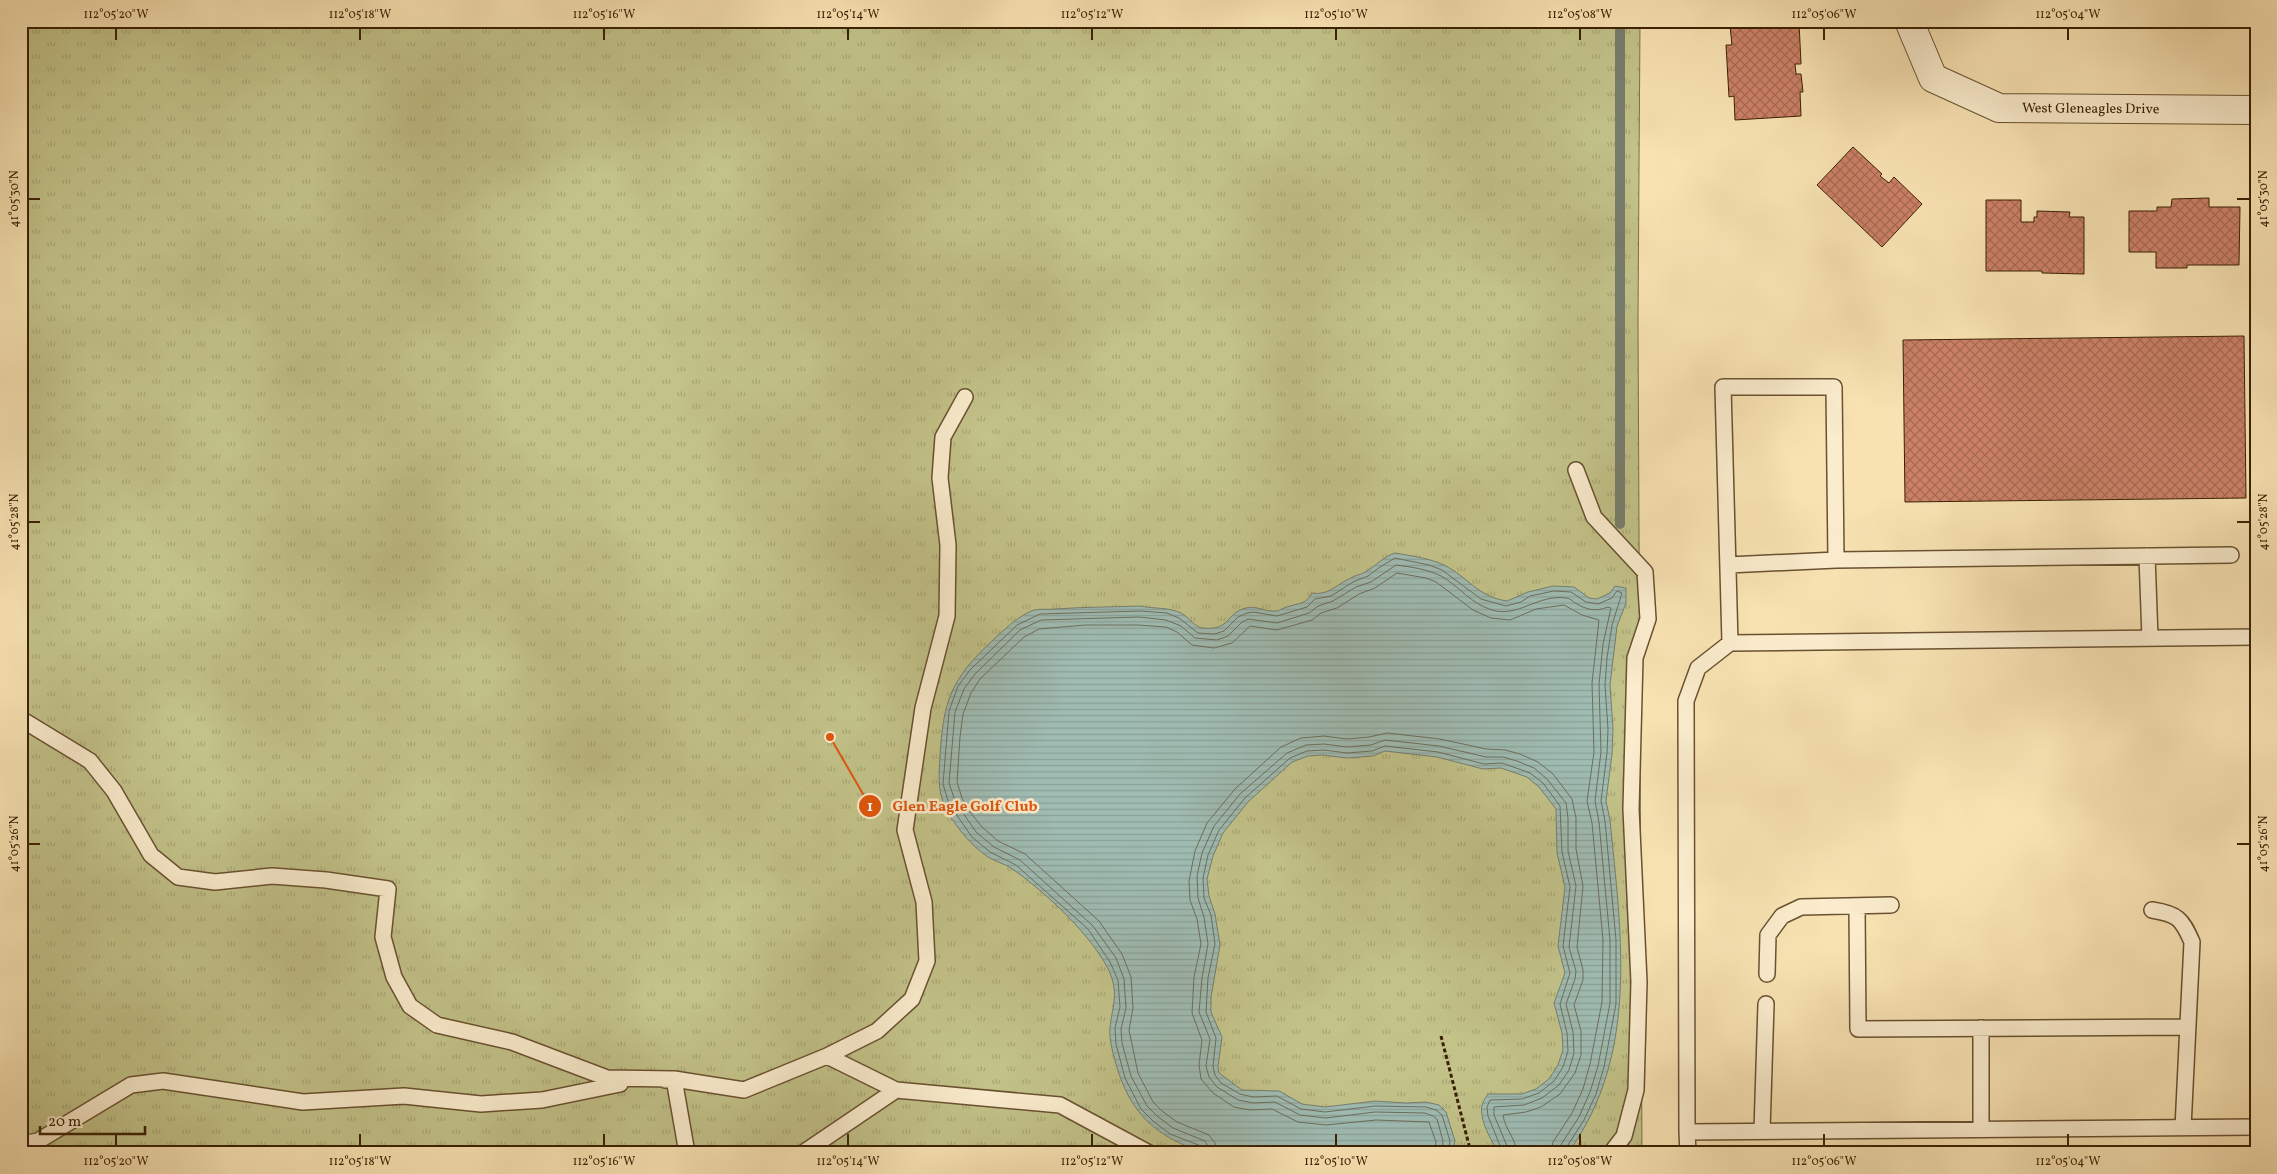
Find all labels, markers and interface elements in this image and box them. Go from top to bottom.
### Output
text: 112°05'20"W [84,7,148,23]
text: 112°05'18"W [329,7,391,23]
text: 112°05'16"W [573,7,635,23]
text: 112°05'14"W [816,7,880,23]
text: 112°05'12"W [1061,7,1123,23]
text: 112°05'10"W [1304,7,1368,23]
text: 112°05'08"W [1548,7,1612,23]
text: 112°05'06"W [1792,7,1856,23]
text: 112°05'04"W [2035,7,2101,23]
street label: West Gleneagles Drive [2022,99,2160,119]
text: 41°05'30"N [7,170,23,228]
text: 41°05'30"N [2256,170,2272,228]
text: 41°05'28"N [7,494,23,550]
text: 41°05'28"N [2256,494,2272,550]
callout: Glen Eagle Golf Club [858,791,1047,821]
text: 1 [867,797,873,818]
text: Glen Eagle Golf Club [892,797,1038,818]
text: 41°05'26"N [7,816,23,872]
text: 41°05'26"N [2256,816,2272,872]
scale bar [40,1104,145,1136]
text: 20 m [48,1112,81,1133]
text: 112°05'20"W [84,1154,148,1170]
text: 112°05'18"W [329,1154,391,1170]
text: 112°05'16"W [573,1154,635,1170]
text: 112°05'14"W [816,1154,880,1170]
text: 112°05'12"W [1061,1154,1123,1170]
text: 112°05'10"W [1304,1154,1368,1170]
text: 112°05'08"W [1548,1154,1612,1170]
text: 112°05'06"W [1792,1154,1856,1170]
text: 112°05'04"W [2035,1154,2101,1170]

